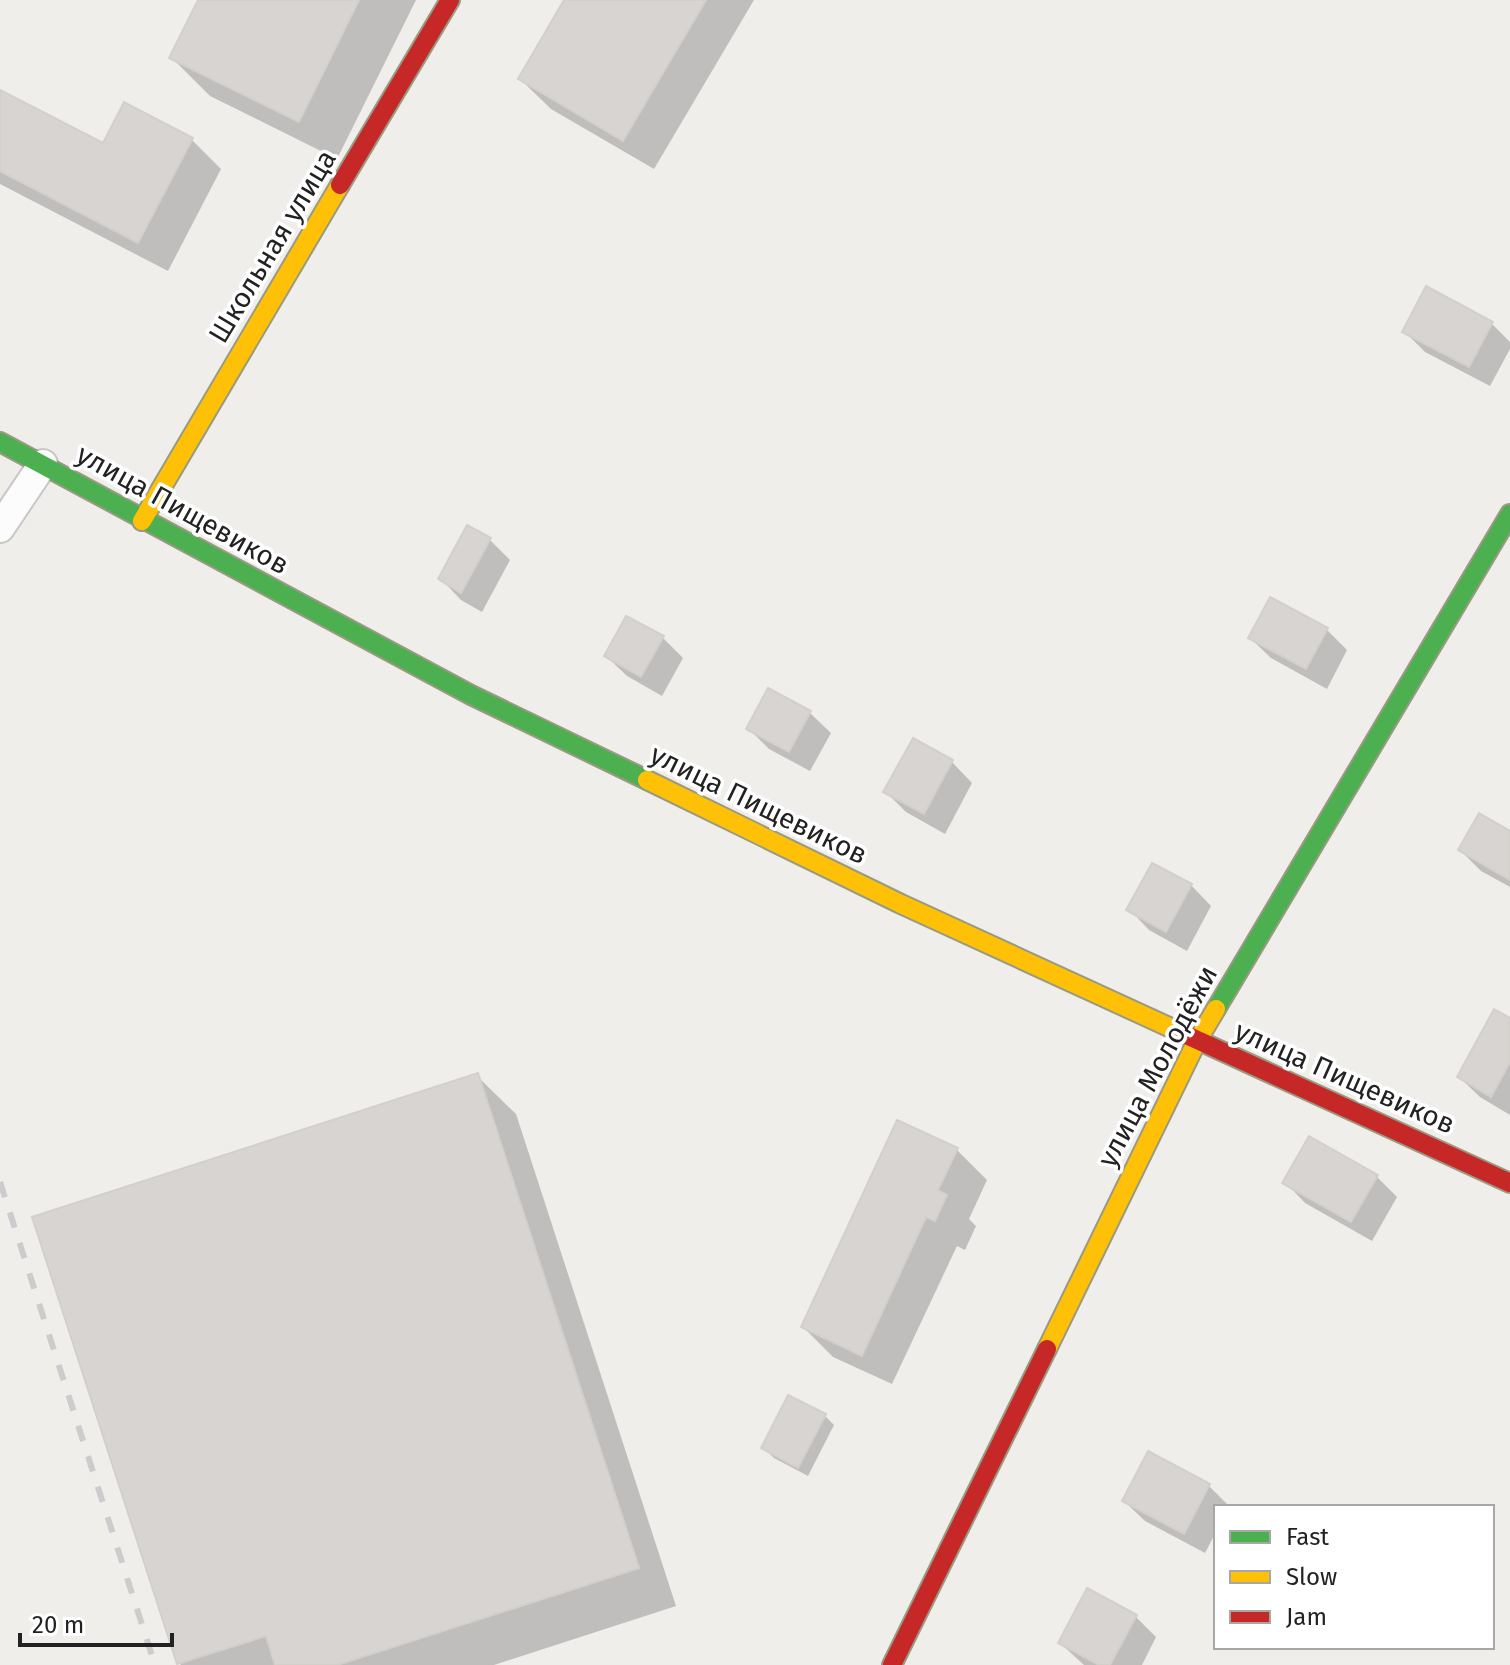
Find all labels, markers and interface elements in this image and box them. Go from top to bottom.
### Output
street label: Школьная улица [202,144,343,349]
street label: улица Пищевиков [71,437,295,581]
street label: улица Пищевиков [645,738,873,871]
street label: улица Молодёжи [1091,960,1224,1172]
street label: улица Пищевиков [1230,1014,1460,1141]
legend [1214,1505,1494,1649]
text: Fast [1286,1523,1329,1551]
text: Slow [1286,1563,1337,1591]
scale bar [20,1597,172,1647]
text: Jam [1286,1603,1327,1631]
text: 20 m [32,1611,84,1639]

